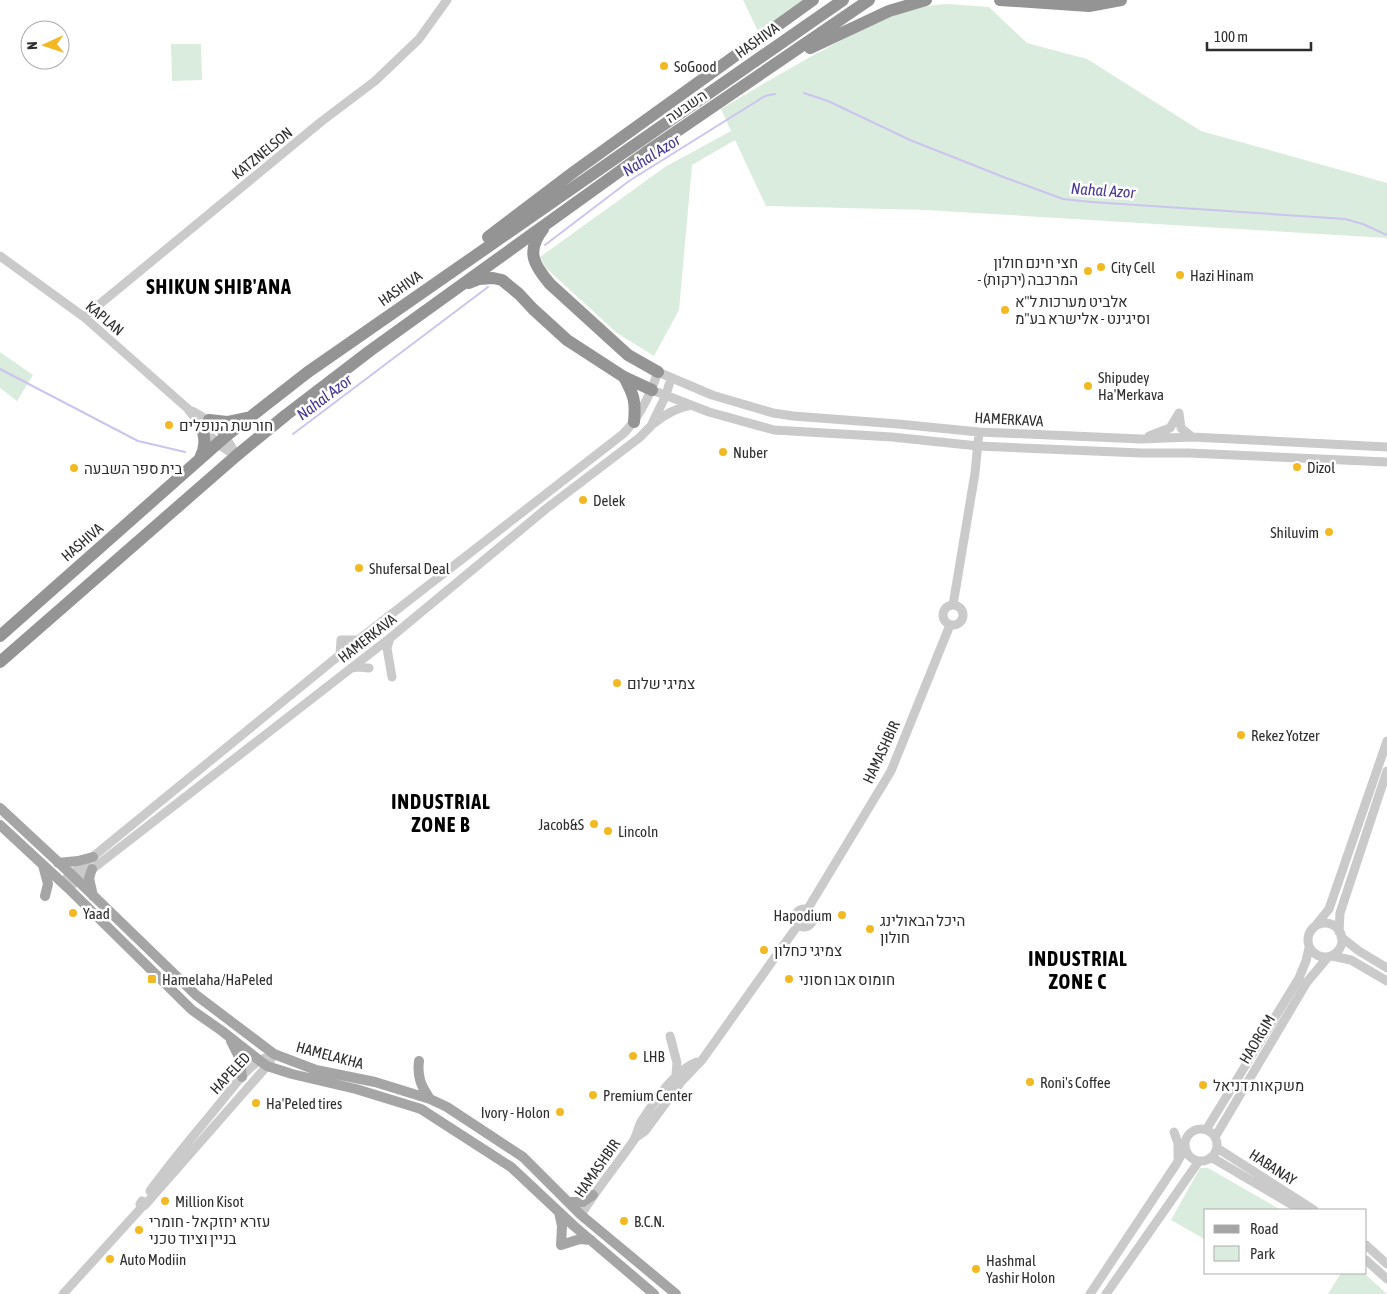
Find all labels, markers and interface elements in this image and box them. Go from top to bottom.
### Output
street label: HASHIVA [732,19,783,61]
north arrow [20,20,70,70]
scale bar [1207,20,1311,52]
text: 100 m [1214,28,1248,45]
text: N [24,41,40,50]
place label: SoGood [674,58,717,75]
marker: SoGood [658,60,670,72]
street label: השבעה [662,86,710,126]
street label: KATZNELSON [229,124,295,182]
water label: Nahal Azor [619,130,684,180]
water label: Nahal Azor [1070,179,1137,201]
place label: חצי חינם חולון - המרכבה (ירקות) [977,254,1078,288]
place label: City Cell [1111,259,1155,276]
marker: City Cell [1095,261,1107,273]
marker: חצי חינם חולון - המרכבה (ירקות) [1082,265,1094,277]
street label: HASHIVA [375,267,426,309]
place label: Hazi Hinam [1190,267,1254,284]
marker: Hazi Hinam [1174,269,1186,281]
district label: SHIKUN SHIB'ANA [146,275,292,298]
place label: אלביט מערכות ל"א וסיגינט - אלישרא בע"מ [1015,293,1150,327]
street label: KAPLAN [83,297,127,339]
marker: אלביט מערכות ל"א וסיגינט - אלישרא בע"מ [999,304,1011,316]
place label: Shipudey Ha'Merkava [1098,369,1164,403]
water label: Nahal Azor [293,370,356,424]
marker: Shipudey Ha'Merkava [1082,380,1094,392]
street label: HAMERKAVA [974,409,1044,429]
place label: חורשת הנופלים [179,417,273,434]
marker: חורשת הנופלים [163,419,175,431]
place label: Nuber [733,444,768,461]
marker: Nuber [717,446,729,458]
place label: Dizol [1307,459,1335,476]
place label: בית ספר השבעה [84,460,182,477]
marker: Dizol [1291,461,1303,473]
marker: בית ספר השבעה [68,462,80,474]
place label: Delek [593,492,626,509]
marker: Delek [577,494,589,506]
street label: HASHIVA [58,519,107,565]
place label: Shiluvim [1270,524,1319,541]
marker: Shiluvim [1323,526,1335,538]
place label: Shufersal Deal [369,560,450,577]
marker: Shufersal Deal [353,562,365,574]
street label: HAMERKAVA [335,610,400,666]
place label: צמיגי שלום [627,675,695,692]
marker: צמיגי שלום [611,677,623,689]
street label: HAMASHBIR [859,718,903,786]
place label: Rekez Yotzer [1251,727,1320,744]
marker: Rekez Yotzer [1235,729,1247,741]
district label: INDUSTRIAL ZONE B [391,790,491,836]
place label: Jacob&S [538,816,584,833]
marker: Jacob&S [588,818,600,830]
place label: Lincoln [618,823,658,840]
marker: Lincoln [602,825,614,837]
place label: Yaad [83,905,110,922]
marker: Yaad [67,907,79,919]
place label: Hapodium [774,907,832,924]
marker: Hapodium [836,909,848,921]
place label: היכל הבאולינג חולון [880,912,965,946]
marker: היכל הבאולינג חולון [864,923,876,935]
place label: צמיגי כחלון [774,942,842,959]
marker: צמיגי כחלון [758,944,770,956]
district label: INDUSTRIAL ZONE C [1028,947,1128,993]
place label: Hamelaha/HaPeled [162,971,273,988]
place label: חומוס אבו חסוני [799,971,895,988]
marker: Hamelaha/HaPeled [146,973,158,985]
marker: חומוס אבו חסוני [783,973,795,985]
street label: HAORGIM [1236,1011,1278,1067]
street label: HAMELAKHA [294,1038,366,1072]
place label: LHB [643,1048,665,1065]
street label: HAPELED [207,1049,253,1097]
marker: LHB [627,1050,639,1062]
place label: Roni's Coffee [1040,1074,1111,1091]
marker: Roni's Coffee [1024,1076,1036,1088]
place label: משקאות דניאל [1213,1077,1304,1094]
marker: משקאות דניאל [1197,1079,1209,1091]
place label: Premium Center [603,1087,693,1104]
marker: Premium Center [587,1089,599,1101]
place label: Ha'Peled tires [266,1095,342,1112]
marker: Ha'Peled tires [250,1097,262,1109]
place label: Ivory - Holon [481,1104,550,1121]
marker: Ivory - Holon [554,1106,566,1118]
street label: HAMASHBIR [571,1135,623,1200]
street label: HABANAY [1246,1146,1300,1189]
place label: Million Kisot [175,1193,244,1210]
marker: Million Kisot [159,1195,171,1207]
legend [1204,1209,1367,1274]
place label: עזרא יחזקאל - חומרי בניין וציוד טכני [149,1213,270,1247]
place label: B.C.N. [634,1213,665,1230]
marker: B.C.N. [618,1215,630,1227]
text: Road [1250,1220,1279,1237]
marker: עזרא יחזקאל - חומרי בניין וציוד טכני [133,1224,145,1236]
text: Park [1250,1245,1275,1262]
place label: Auto Modiin [120,1251,186,1268]
place label: Hashmal Yashir Holon [986,1252,1055,1286]
marker: Auto Modiin [104,1253,116,1265]
marker: Hashmal Yashir Holon [970,1263,982,1275]

